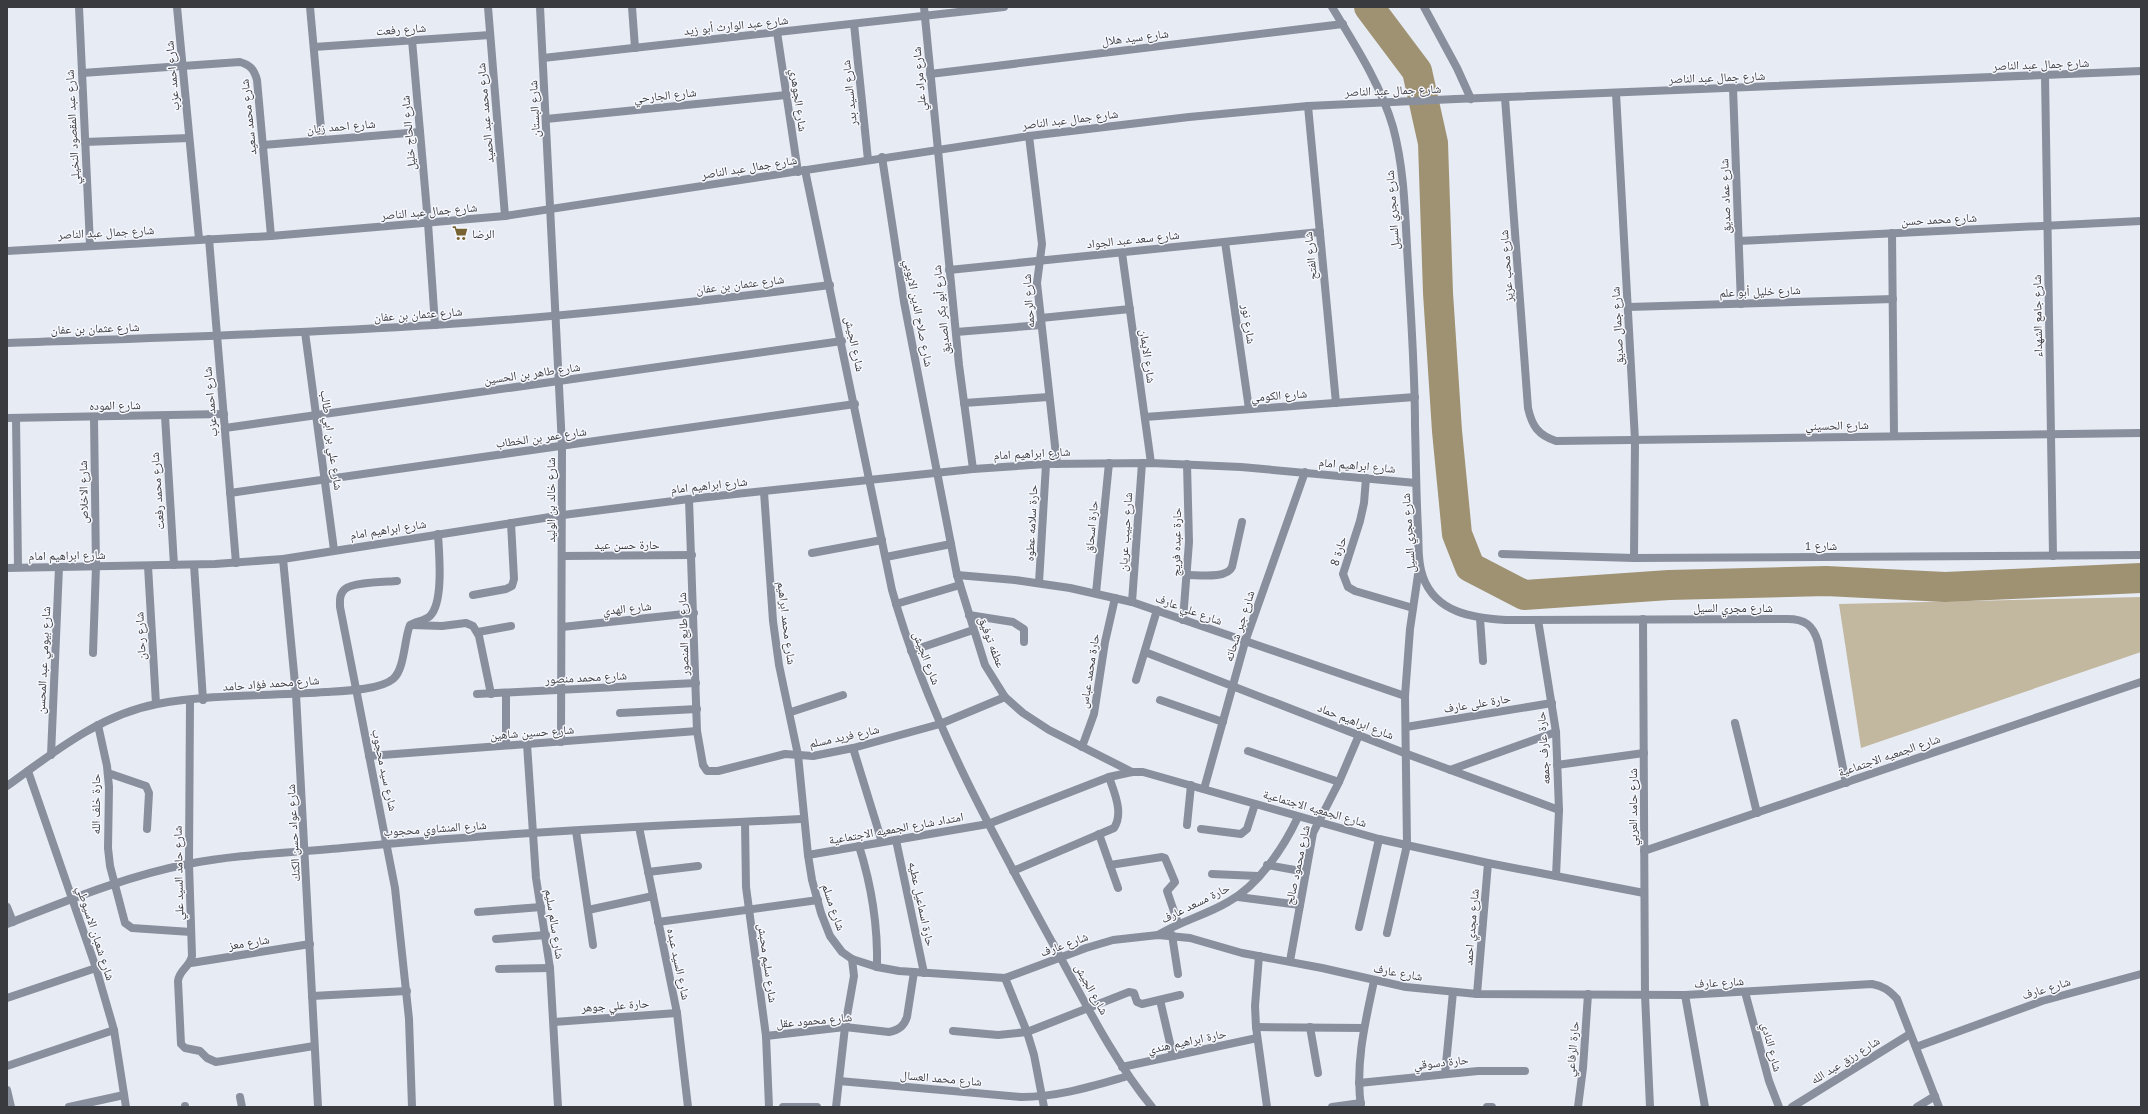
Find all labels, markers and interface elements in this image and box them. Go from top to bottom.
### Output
street label: شارع عبد الوارث أبو زيد [683,12,789,39]
street label: شارع رفعت [375,20,427,39]
street label: شارع سيد هلال [1100,25,1170,50]
street label: شارع احمد عزب [161,40,184,112]
street label: شارع مراد علي [909,46,932,112]
street label: شارع جمال عبد الناصر [1991,55,2090,74]
street label: شارع السيد بدر [838,59,861,128]
street label: شارع محمد عبد الحميد [473,62,498,164]
street label: شارع الجوهري [784,68,811,133]
street label: شارع جمال عبد الناصر [1667,68,1766,87]
street label: شارع عبد المقصود النخيلي [61,69,86,185]
street label: شارع محمد سعيد [237,78,260,156]
street label: شارع البستان [525,80,544,138]
street label: شارع جمال عبد الناصر [1343,81,1442,100]
street label: شارع الجارحي [633,84,698,109]
street label: شارع الحاج خليل [397,95,420,171]
street label: شارع جمال عبد الناصر [1020,106,1119,133]
street label: شارع احمد زيان [306,116,376,137]
street label: شارع جمال عبد الناصر [699,152,798,183]
street label: شارع عماد صديق [1716,158,1735,234]
street label: شارع مجري السيل [1382,169,1405,250]
street label: شارع جمال عبد الناصر [379,199,478,224]
street label: شارع محمد حسن [1901,210,1977,229]
street label: شارع جمال عبد الناصر [56,222,155,243]
supermarket icon: الرضا [451,224,469,242]
place label: الرضا [472,226,495,241]
street label: شارع سعد عبد الجواد [1086,227,1180,252]
street label: شارع محب عزيز [1496,229,1517,304]
street label: شارع الفتح [1300,231,1321,281]
street label: شارع صلاح الدين الايوبي [898,258,937,369]
street label: شارع أبو بكر الصديق [929,264,954,356]
street label: شارع عثمان بن عفان [695,271,785,298]
street label: شارع الرحمه [1019,273,1038,329]
street label: شارع جامع الشهداء [2029,274,2046,358]
street label: شارع خليل أبو علم [1719,282,1801,301]
street label: شارع جمال صديق [1607,286,1628,366]
street label: شارع نور [1238,302,1259,345]
street label: شارع عثمان بن عفان [373,303,463,326]
street label: شارع الجيش [841,315,868,373]
street label: شارع عثمان بن عفان [50,319,140,338]
street label: شارع الايمان [1136,328,1159,384]
street label: شارع طاهر بن الحسين [483,359,581,388]
street label: شارع احمد عزب [199,366,222,438]
street label: شارع الكومي [1250,386,1308,407]
street label: شارع علي بن ابي طالب [315,389,346,492]
street label: شارع الموده [89,397,141,414]
street label: شارع الحسيني [1805,417,1869,436]
street label: شارع عمر بن الخطاب [494,423,588,452]
street label: شارع ابراهيم امام [993,443,1071,464]
street label: شارع محمد رفعت [147,452,168,530]
street label: شارع ابراهيم امام [1318,454,1396,477]
street label: شارع خالد بن الوليد [543,457,559,543]
street label: شارع الاخلاص [75,460,92,524]
street label: شارع ابراهيم امام [670,474,748,497]
street label: حارة سلامه عطوه [1021,484,1041,562]
street label: شارع حبيب عريان [1115,492,1136,572]
street label: شارع مجري السيل [1398,492,1421,573]
street label: حارة اسحاق [1081,500,1101,554]
street label: حارة عبده فريج [1168,507,1184,577]
street label: شارع ابراهيم امام [349,516,427,543]
street label: حارة 8 [1326,534,1350,568]
street label: حارة حسن عيد [594,537,660,552]
street label: شارع 1 [1805,538,1837,554]
street label: شارع ابراهيم امام [28,547,106,564]
street label: شارع محمد ابراهيم [773,580,800,666]
street label: شارع جبر شحاته [1220,589,1258,664]
street label: شارع علي عارف [1152,590,1225,631]
street label: شارع طايع المنصور [674,592,693,677]
street label: شارع الهدي [602,598,653,621]
street label: شارع مجري السيل [1693,600,1773,618]
street label: شارع بيومي عبد المحسن [33,606,56,714]
street label: شارع رحان [131,611,150,661]
street label: عطفه توفيق [975,614,1009,670]
street label: شارع الجيش [909,629,944,687]
street label: حارة محمد عباس [1076,632,1103,710]
street label: شارع محمد منصور [544,667,627,688]
street label: شارع محمد فؤاد حامد [222,672,320,695]
street label: حارة على عارف [1442,690,1512,716]
street label: شارع ابراهيم حماد [1315,700,1396,743]
street label: حارة عارف جمعه [1533,710,1553,785]
street label: شارع فريد مسلم [807,721,881,752]
street label: شارع حسين شاهين [489,722,575,743]
street label: شارع سيد محجوب [368,728,401,813]
street label: شارع الجمعيه الاجتماعية [1836,730,1942,780]
street label: شارع حامد العربي [1625,768,1643,846]
street label: حارة خلف الله [88,773,103,834]
street label: شارع عواد حسن الكنك [283,784,304,882]
street label: شارع الجمعيه الاجتماعية [1261,786,1369,831]
street label: امتداد شارع الجمعيه الاجتماعية [827,809,965,848]
street label: شارع المنشاوي محجوب [383,817,487,842]
street label: شارع محمود صالح [1281,824,1314,906]
street label: شارع حامد السيد علي [170,825,189,921]
street label: حارة اسماعيل عطيه [906,860,938,948]
street label: حارة مسعد عارف [1158,880,1232,926]
street label: شارع مسلم [818,882,849,933]
street label: شارع شعبان الاسيوطي [71,884,118,983]
street label: شارع سالم سليم [541,888,568,960]
street label: شارع مجدي احمد [1460,888,1485,966]
street label: شارع سليم محبش [754,922,781,1004]
street label: شارع السيد عبده [663,927,694,1001]
street label: شارع عارف [1038,928,1090,961]
street label: شارع معز [226,931,271,954]
street label: شارع عارف [1372,960,1424,985]
street label: شارع الجيش [1071,961,1112,1018]
street label: شارع عارف [1694,973,1744,992]
street label: شارع عارف [2020,973,2072,1003]
street label: حارة علي جوهر [580,995,650,1018]
street label: شارع محمود عقل [775,1009,853,1032]
street label: حارة الرفاعي [1562,1020,1585,1078]
street label: شارع النادي [1755,1021,1786,1074]
street label: حارة ابراهيم هندي [1146,1025,1229,1060]
street label: شارع رزق عبد الله [1808,1033,1883,1088]
street label: حارة دسوقي [1413,1052,1470,1075]
street label: شارع محمد العسال [899,1067,983,1090]

